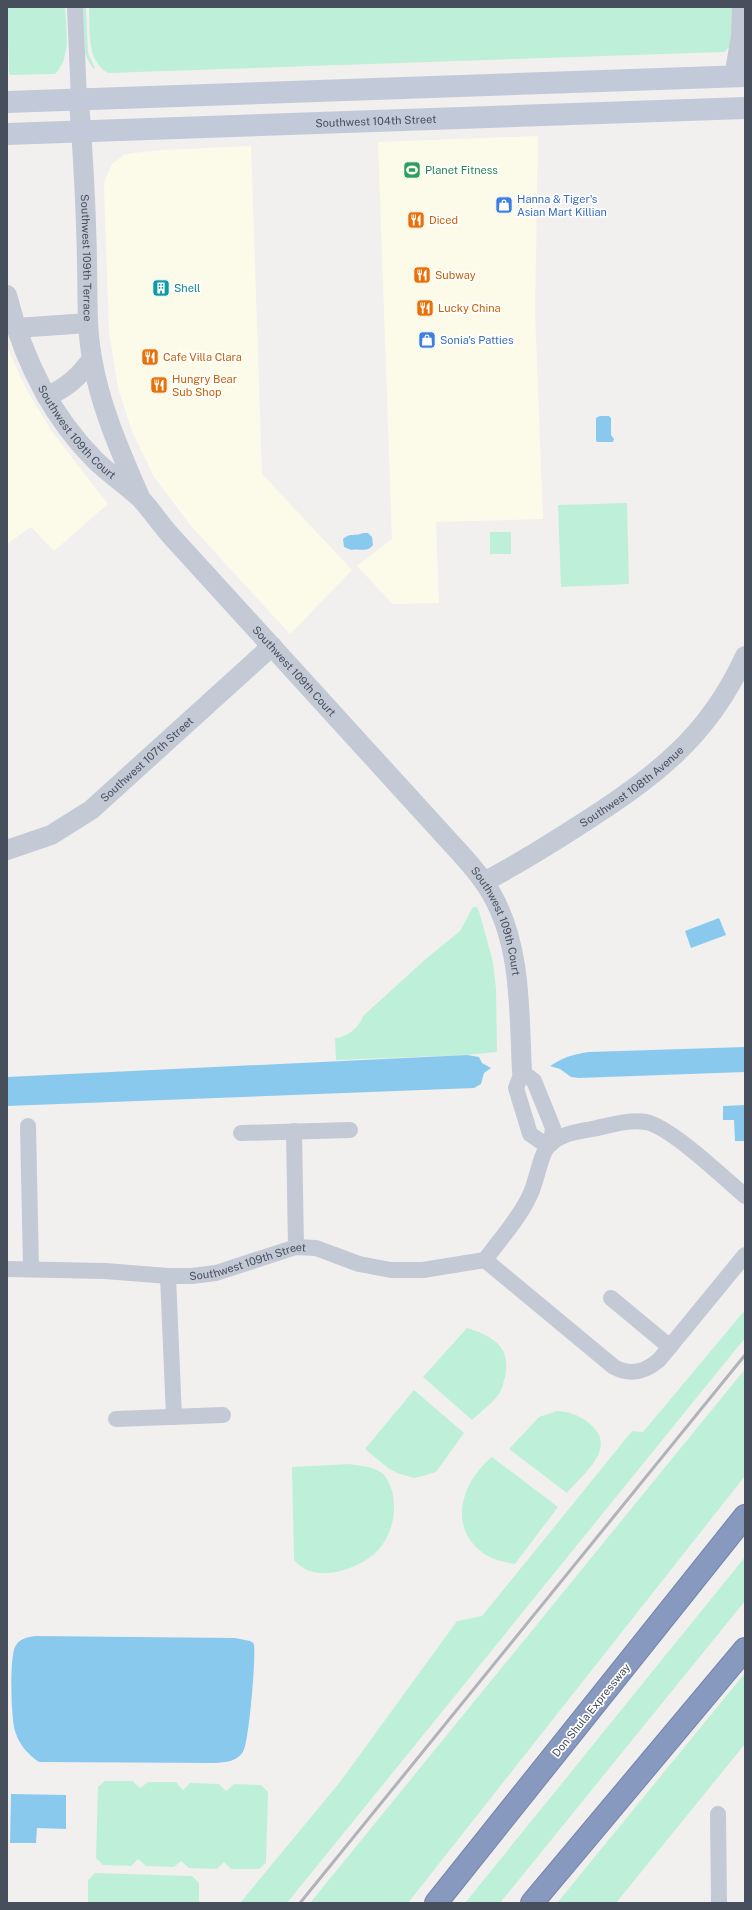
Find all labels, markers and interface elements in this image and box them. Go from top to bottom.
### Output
street label: Southwest 104th Street [315,113,436,129]
sports icon: Planet Fitness [402,160,422,180]
place label: Planet Fitness [425,164,498,176]
place label: Hanna & Tiger's Asian Mart Killian [517,193,607,218]
street label: Southwest 109th Terrace [79,194,94,322]
shop icon: Hanna & Tiger's Asian Mart Killian [494,195,514,215]
restaurant icon: Diced [406,210,426,230]
place label: Diced [429,214,458,226]
restaurant icon: Subway [412,265,432,285]
place label: Subway [435,269,476,281]
building icon: Shell [151,278,171,298]
place label: Shell [174,282,200,294]
restaurant icon: Lucky China [415,298,435,318]
place label: Lucky China [438,302,501,314]
shop icon: Sonia's Patties [417,330,437,350]
place label: Sonia's Patties [440,334,514,346]
restaurant icon: Cafe Villa Clara [140,347,160,367]
place label: Cafe Villa Clara [163,351,242,363]
place label: Hungry Bear Sub Shop [172,373,237,398]
restaurant icon: Hungry Bear Sub Shop [149,375,169,395]
street label: Southwest 109th Court [36,383,118,481]
street label: Southwest 109th Court [250,624,338,719]
street label: Southwest 107th Street [98,714,196,804]
street label: Southwest 108th Avenue [577,744,686,829]
street label: Southwest 109th Court [469,864,522,976]
street label: Southwest 109th Street [189,1241,306,1282]
street label: Don Shula Expressway [550,1661,632,1759]

